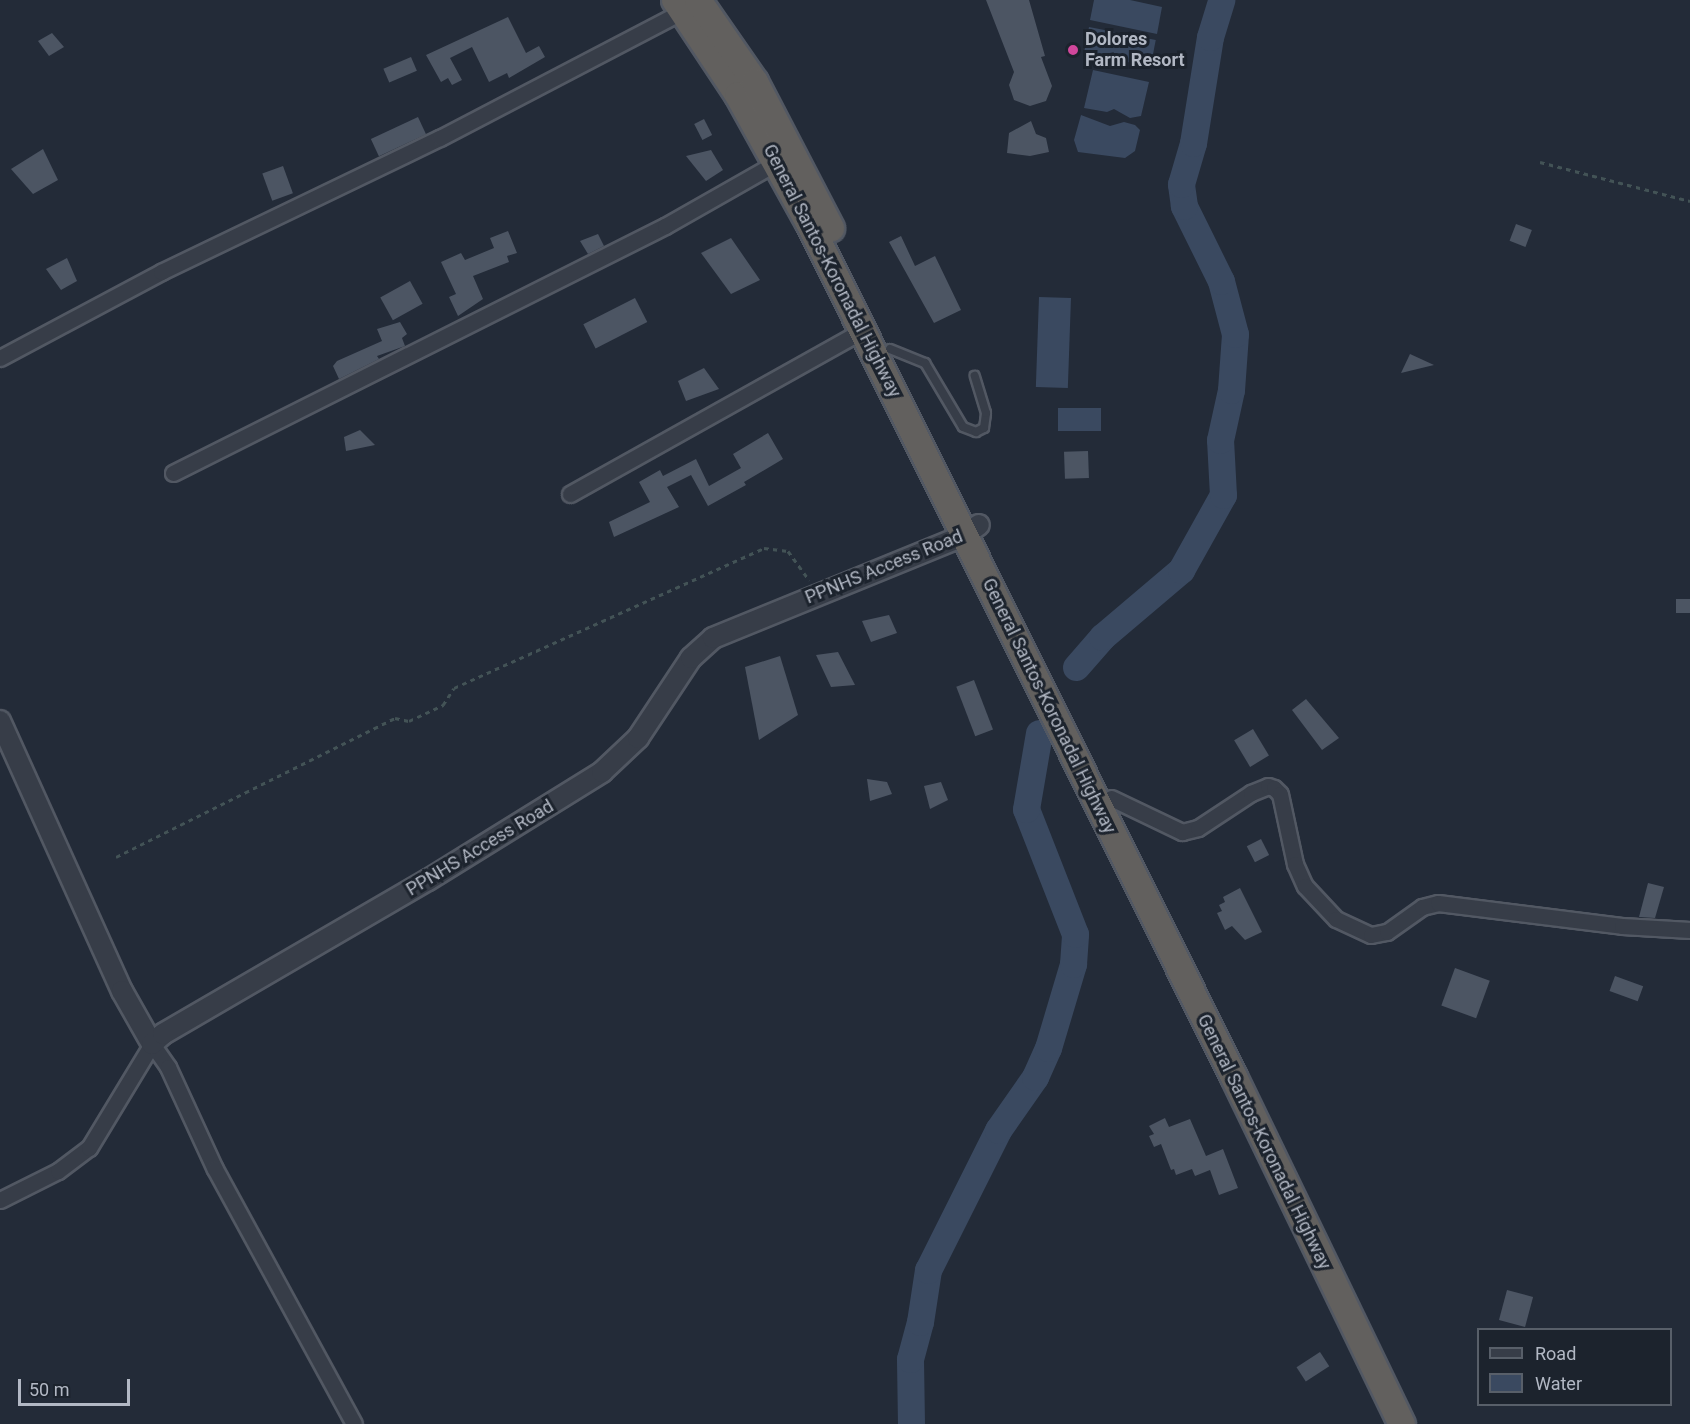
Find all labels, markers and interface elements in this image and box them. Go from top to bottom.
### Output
place label: Dolores Farm Resort [1085,29,1185,72]
marker: Dolores Farm Resort [1066,43,1080,57]
street label: General Santos-Koronadal Highway [759,141,905,401]
street label: PPNHS Access Road [802,526,966,608]
street label: General Santos-Koronadal Highway [978,575,1120,837]
street label: PPNHS Access Road [402,795,558,901]
street label: General Santos-Koronadal Highway [1193,1011,1335,1273]
legend [1477,1328,1672,1406]
text: Road [1535,1343,1576,1364]
scale bar [21,1367,134,1405]
text: Water [1535,1373,1582,1394]
text: 50 m [29,1379,69,1400]

